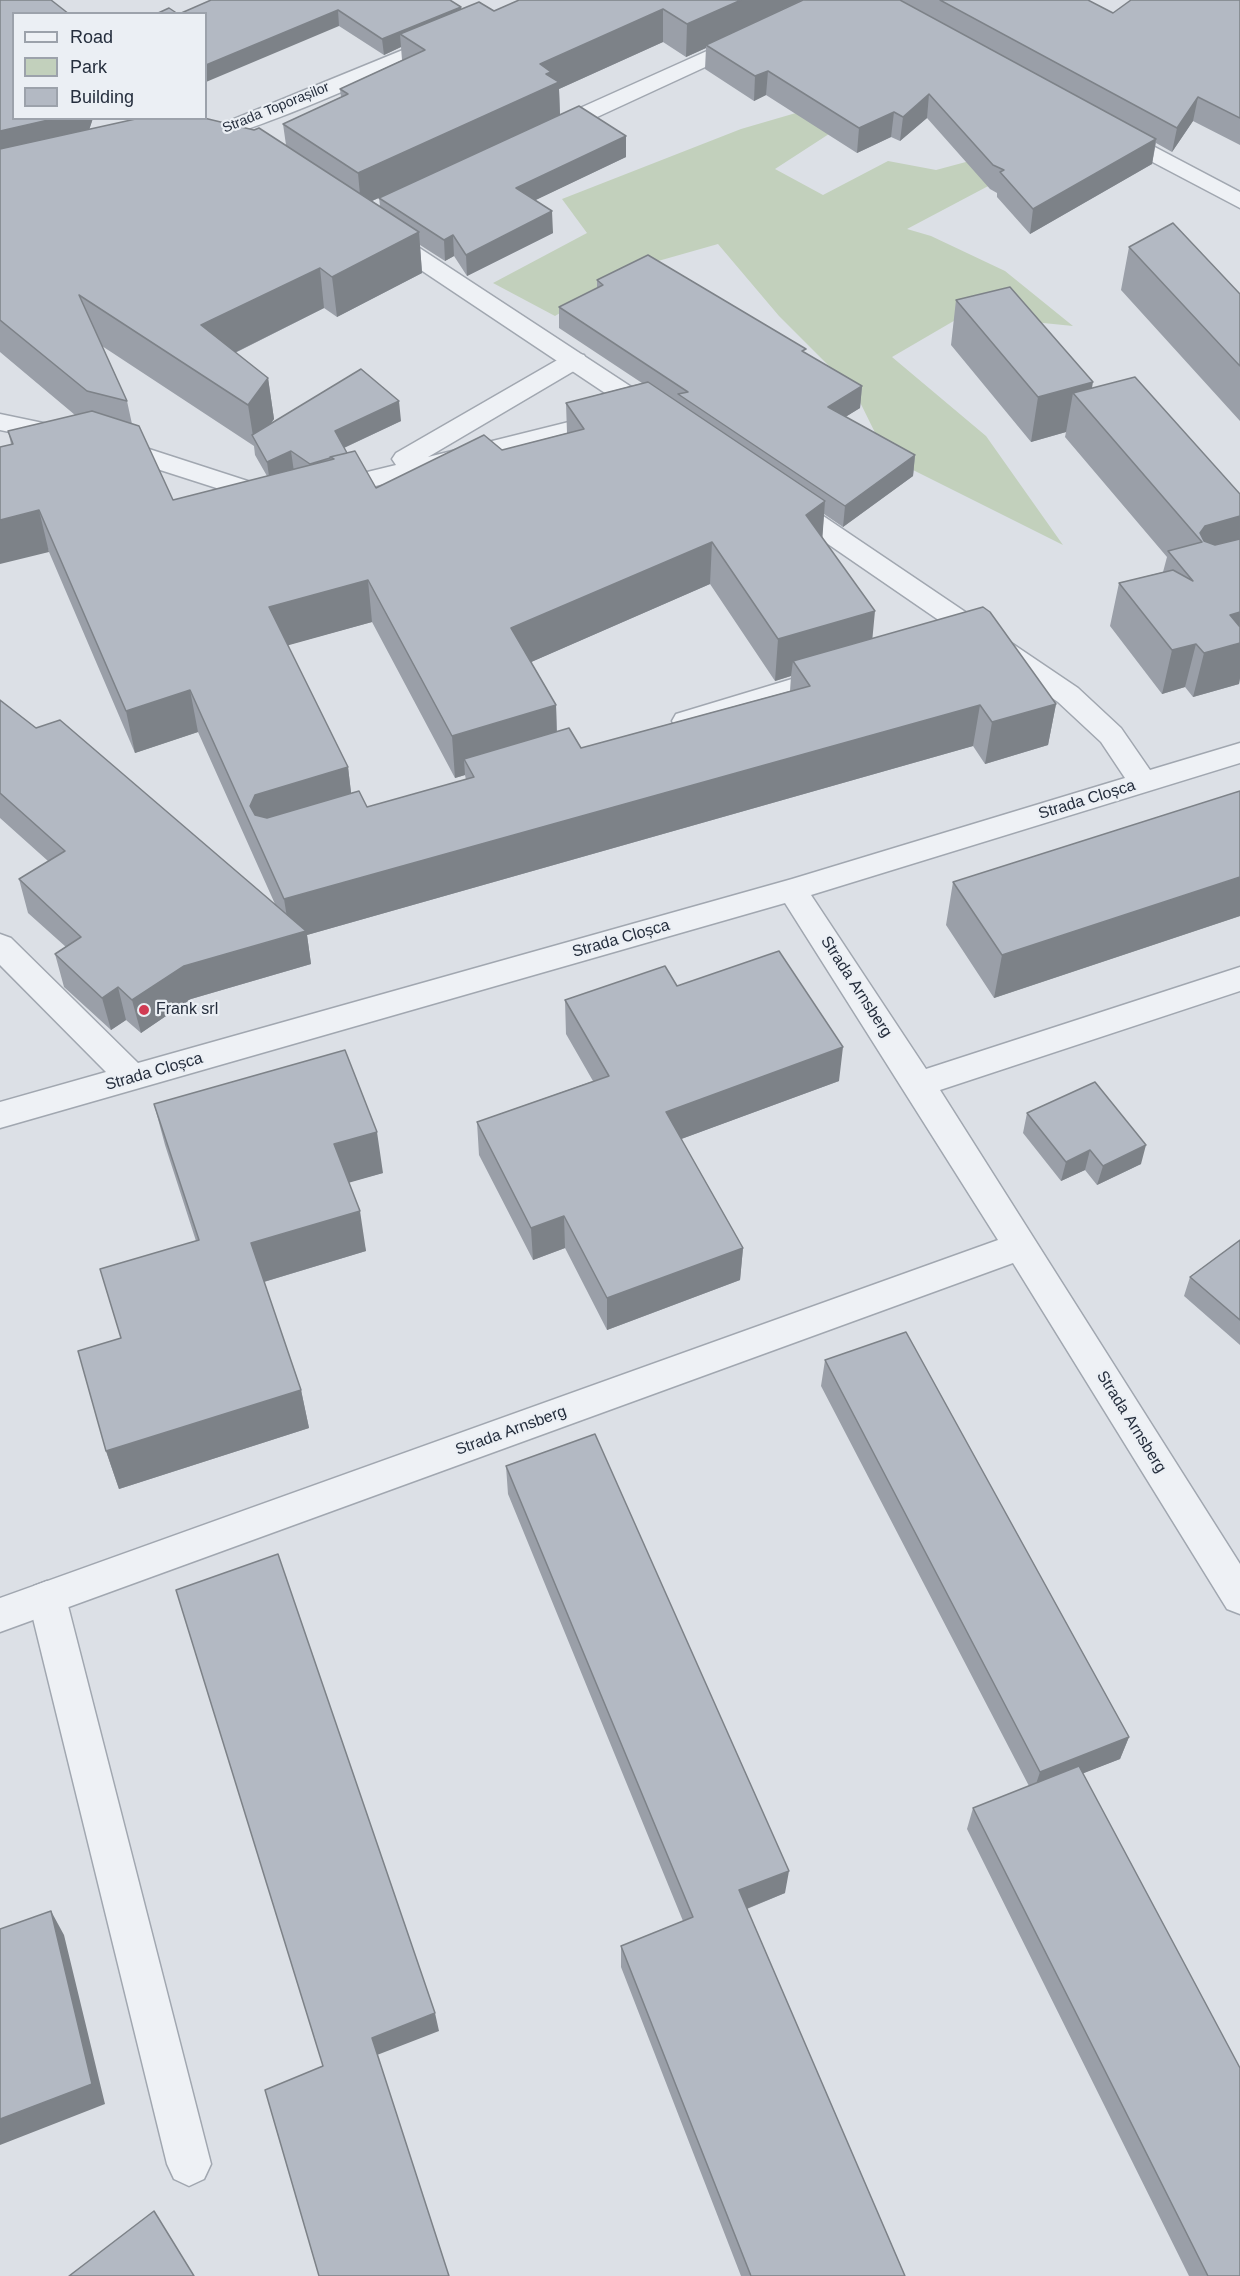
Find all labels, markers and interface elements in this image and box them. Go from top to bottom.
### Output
legend [12,12,207,120]
text: Road [70,27,113,47]
text: Park [70,57,107,77]
street label: Strada Toporașilor [220,79,332,137]
text: Building [70,87,134,107]
street label: Strada Cloșca [1036,776,1138,824]
street label: Strada Cloșca [570,916,672,962]
street label: Strada Arnsberg [816,933,896,1041]
place label: Frank srl [156,1000,218,1020]
marker: Frank srl [137,1003,151,1017]
street label: Strada Cloșca [103,1049,205,1095]
street label: Strada Arnsberg [1092,1368,1170,1476]
street label: Strada Arnsberg [453,1402,569,1460]

